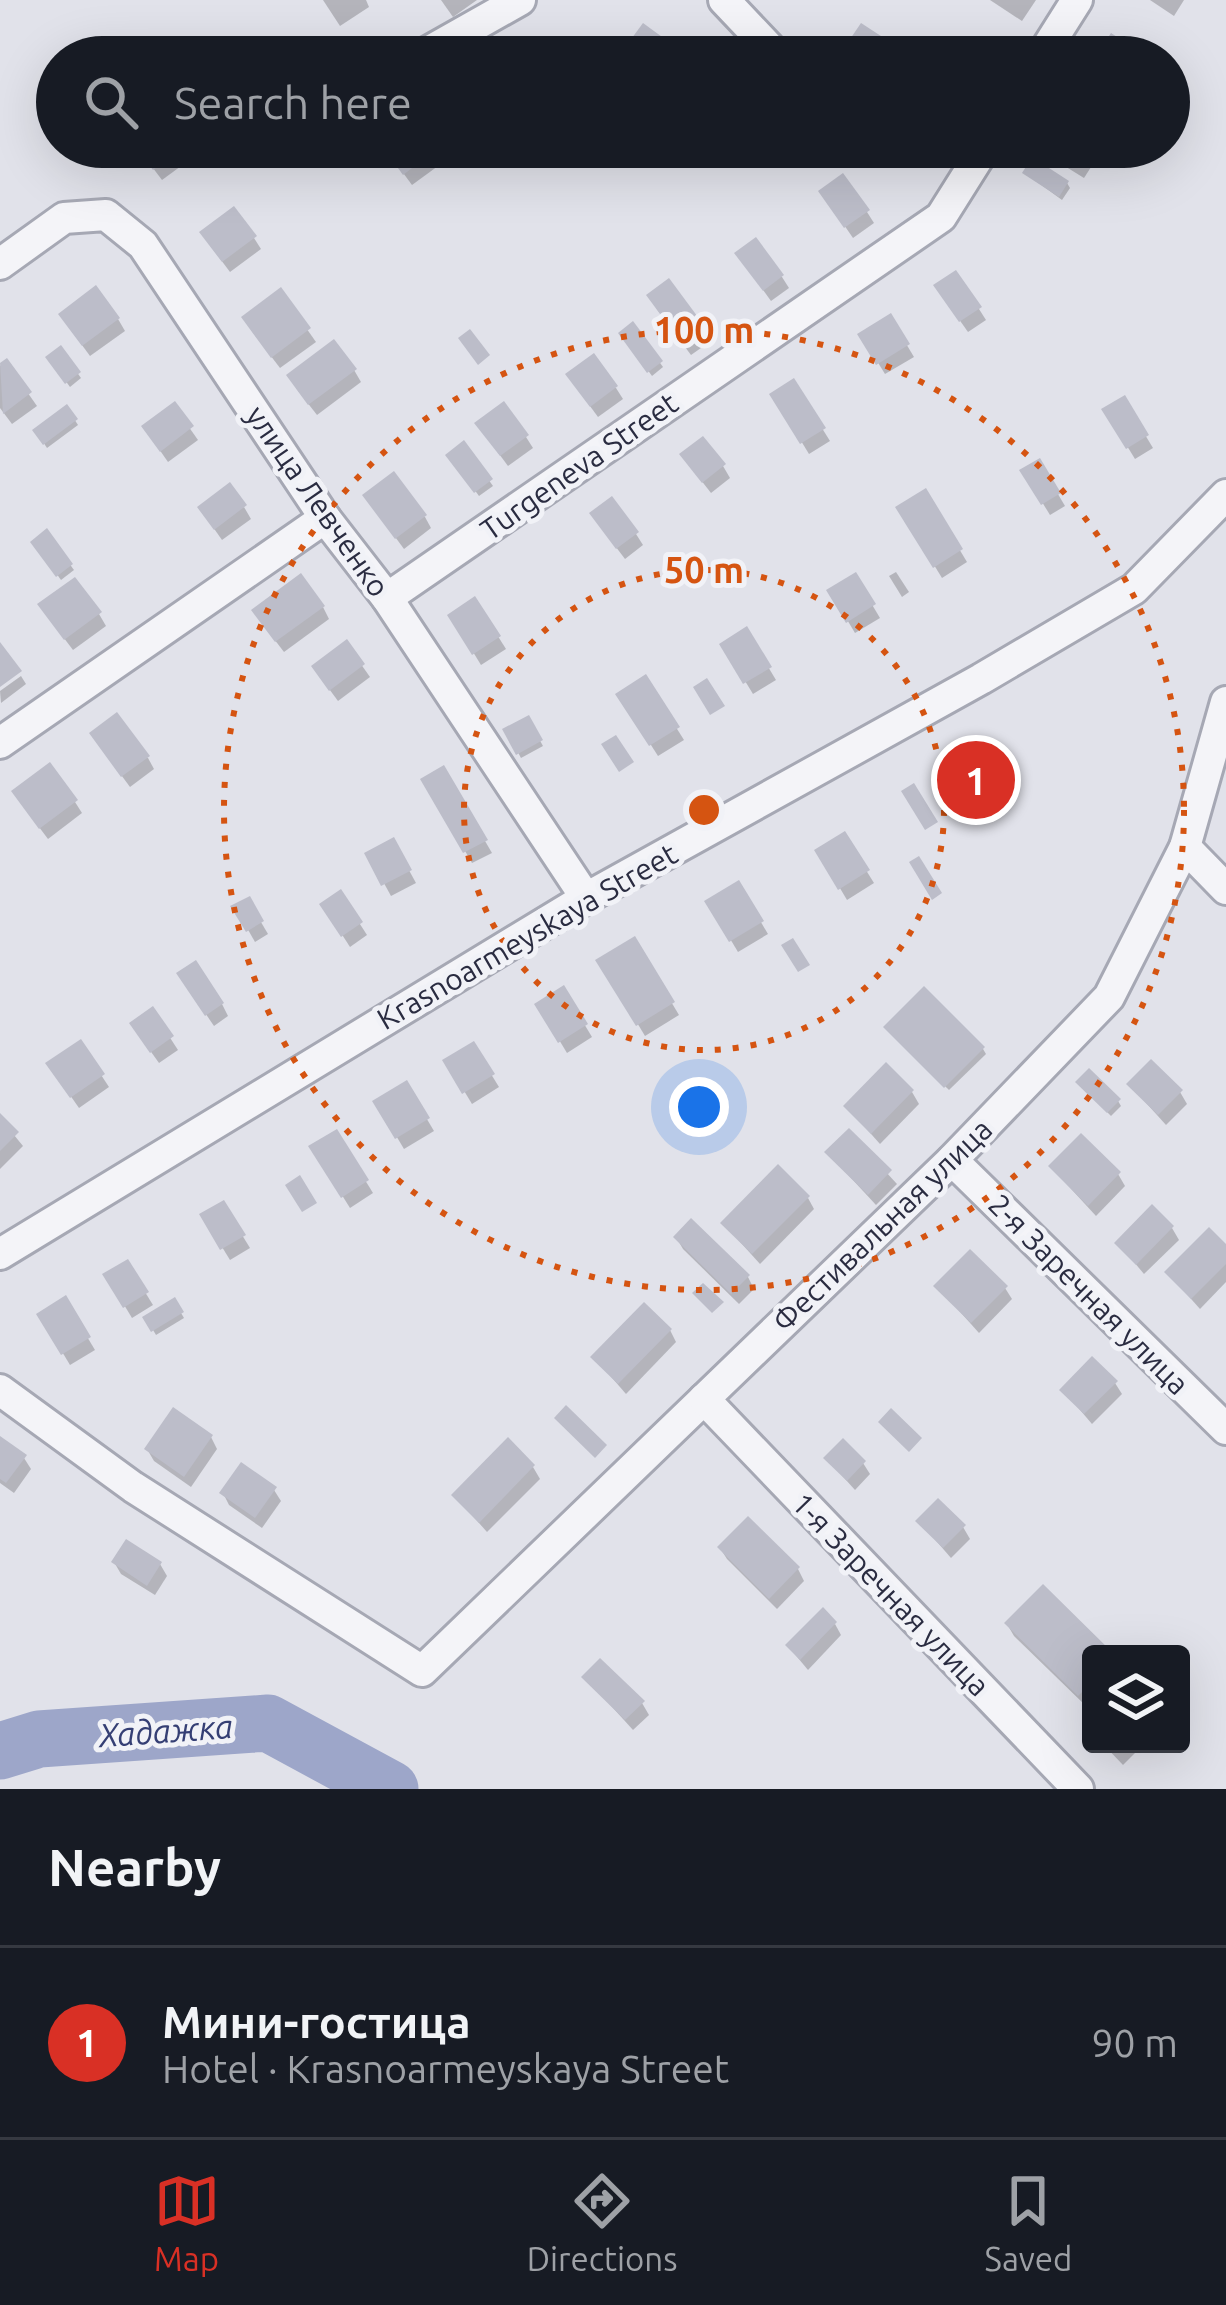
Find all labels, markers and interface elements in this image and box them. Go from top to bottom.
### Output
search box [36,36,1190,168]
icon: search [78,69,144,135]
text: Search here [174,77,412,128]
text: 100 m [654,309,754,350]
street label: Turgeneva Street [474,385,684,547]
street label: улица Левченко [240,399,396,603]
text: 50 m [664,549,744,590]
pin: 1 [937,735,1015,825]
centre of rings [683,789,725,831]
street label: Krasnoarmeyskaya Street [371,836,683,1036]
your location [669,1077,729,1137]
street label: Фестивальная улица [766,1112,998,1338]
street label: 2-я Заречная улица [982,1187,1196,1401]
street label: 1-я Заречная улица [785,1486,997,1702]
map controls [1082,1645,1190,1753]
button: layers [1082,1645,1190,1753]
water label: Хадажка [96,1707,234,1753]
text: Nearby [48,1838,221,1896]
text: Мини-гостица [162,1996,471,2047]
text: 1 [76,2021,98,2064]
text: 90 m [1091,2021,1178,2064]
text: Hotel · Krasnoarmeyskaya Street [162,2047,729,2090]
tab: Map [154,2168,220,2277]
tab: Directions [527,2168,677,2277]
tab: Saved [985,2168,1072,2277]

